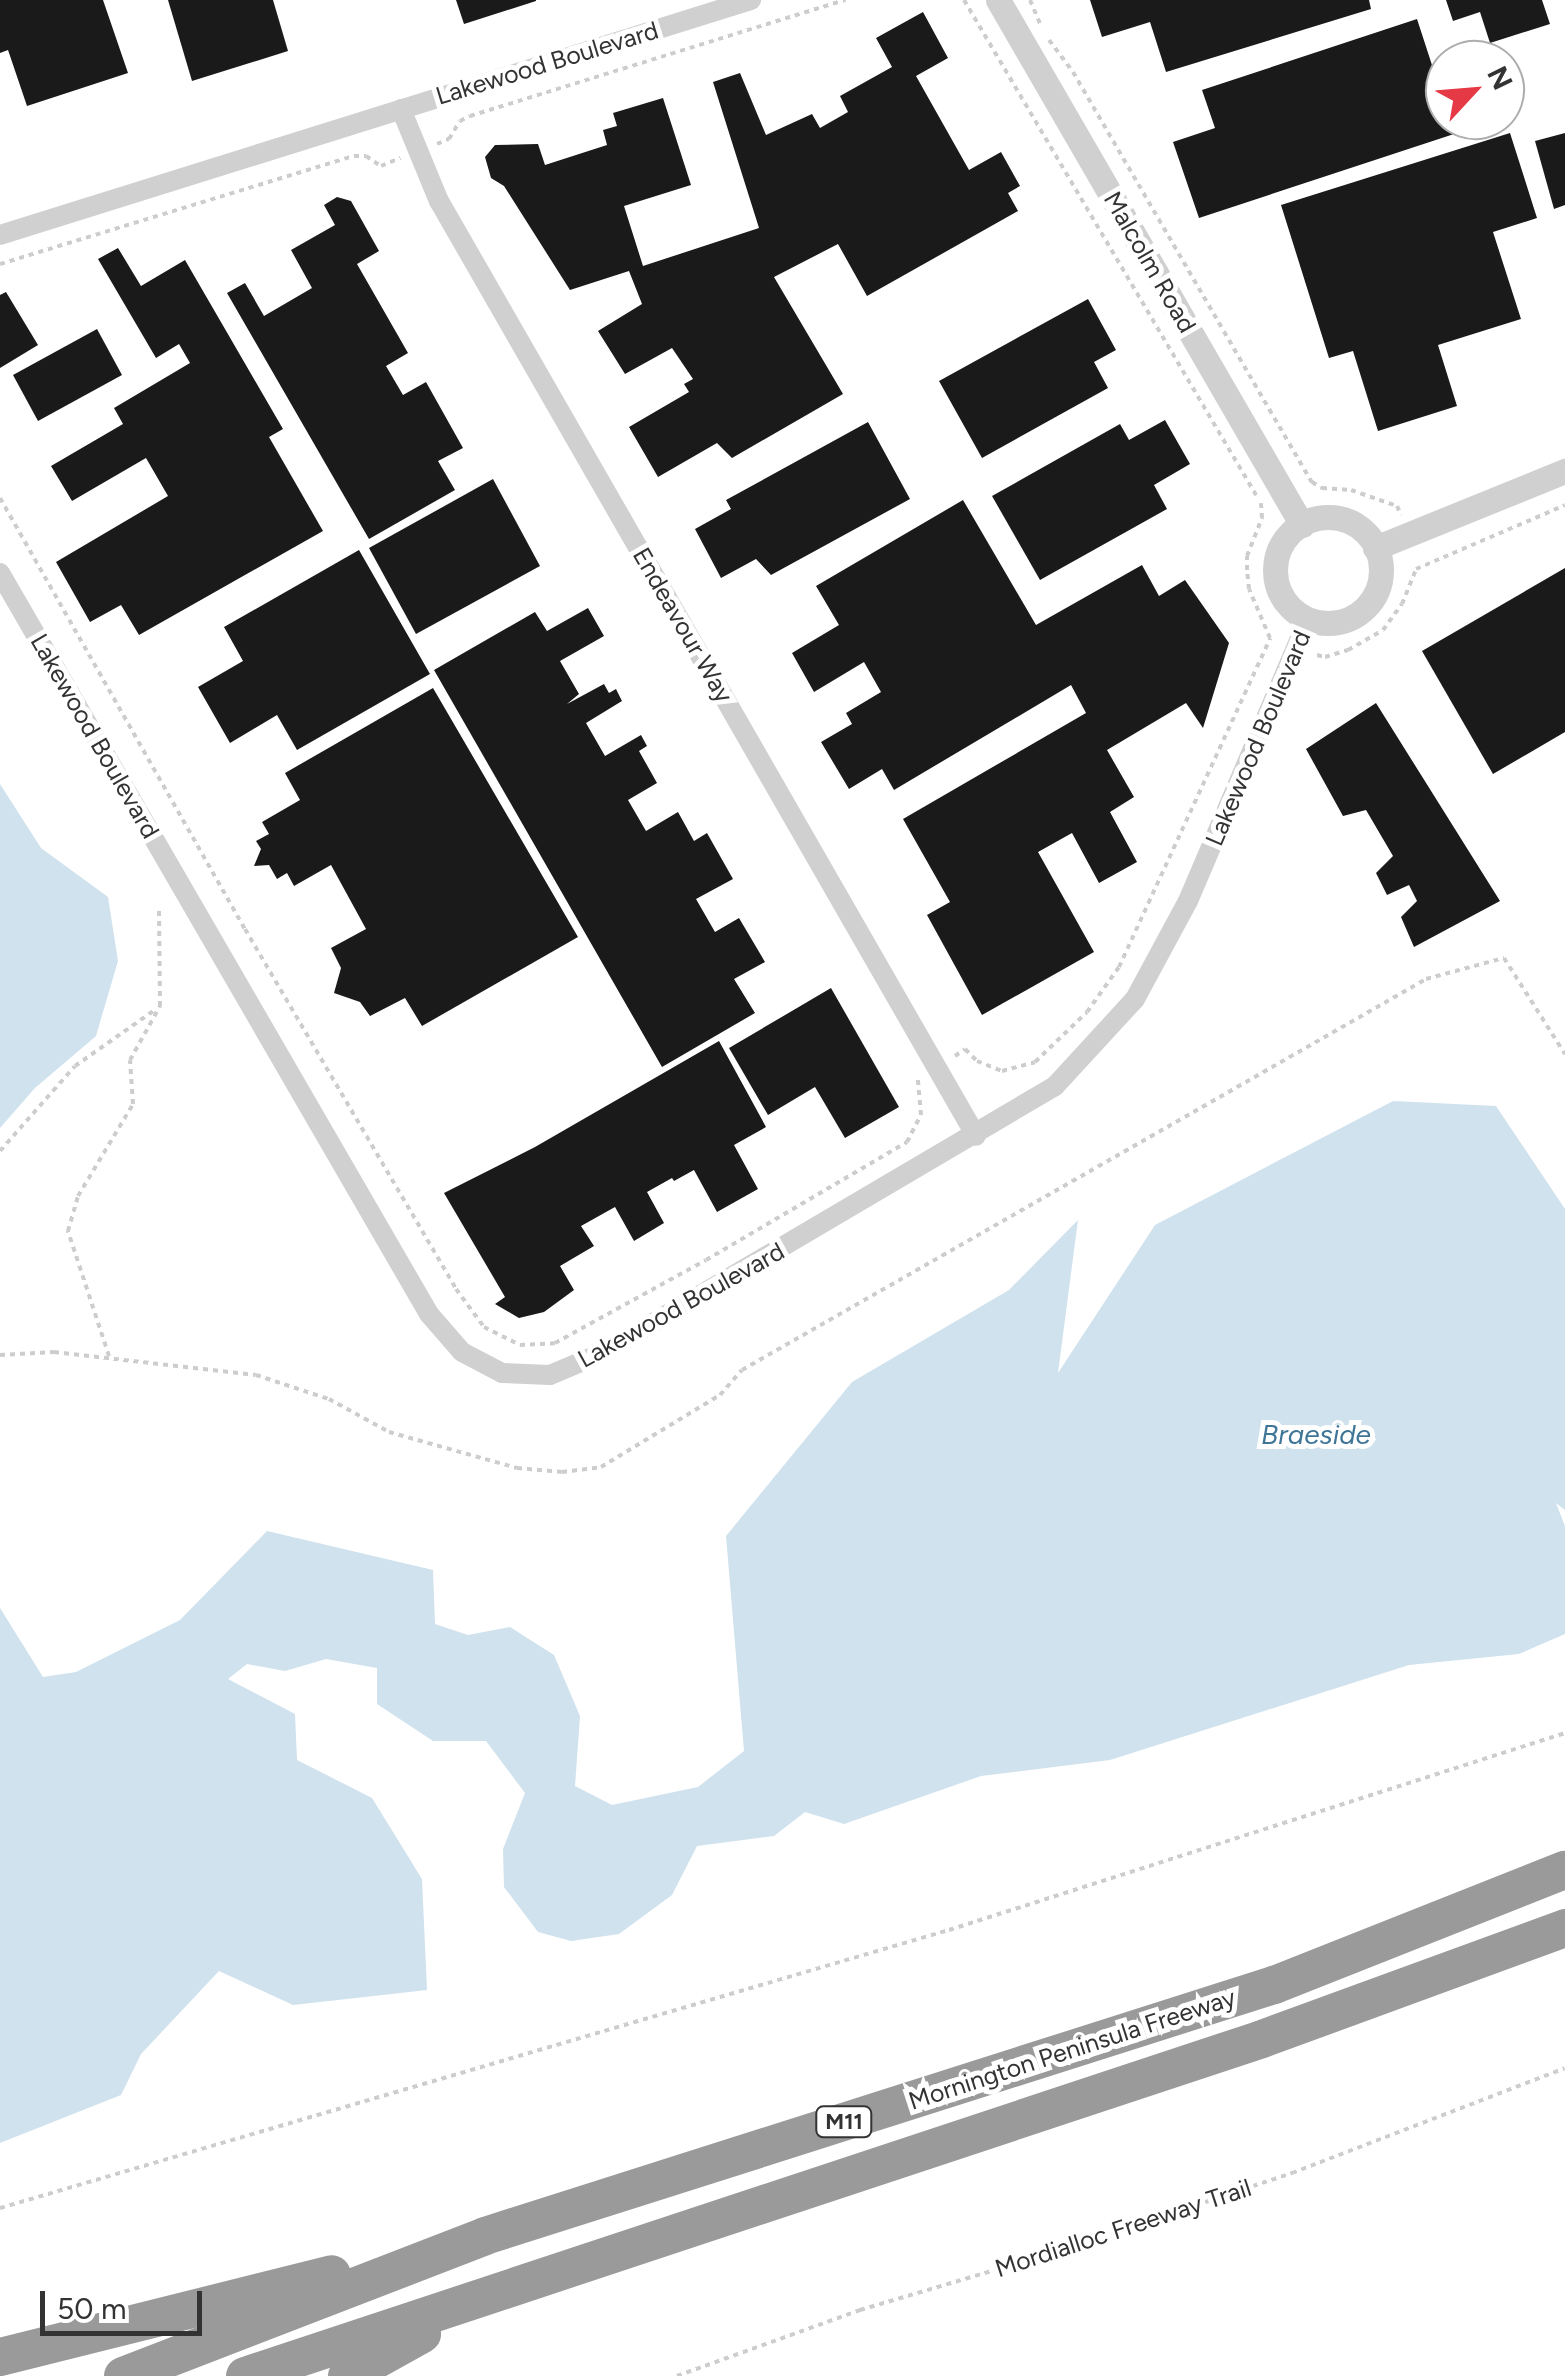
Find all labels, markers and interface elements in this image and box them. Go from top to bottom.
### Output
street label: Lakewood Boulevard [432,15,662,111]
north arrow [1425,40,1525,140]
text: N [1480,61,1520,95]
street label: Malcolm Road [1098,186,1202,338]
street label: Endeavour Way [626,542,740,708]
street label: Lakewood Boulevard [1199,626,1317,850]
street label: Lakewood Boulevard [24,628,166,844]
street label: Lakewood Boulevard [573,1236,789,1374]
water label: Braeside [1261,1417,1371,1451]
street label: Mornington Peninsula Freeway [905,1982,1239,2116]
road number: M11 [814,2105,874,2139]
street label: Mordialloc Freeway Trail [991,2172,1255,2284]
scale bar [45,2271,208,2333]
text: 50 m [57,2290,126,2327]

